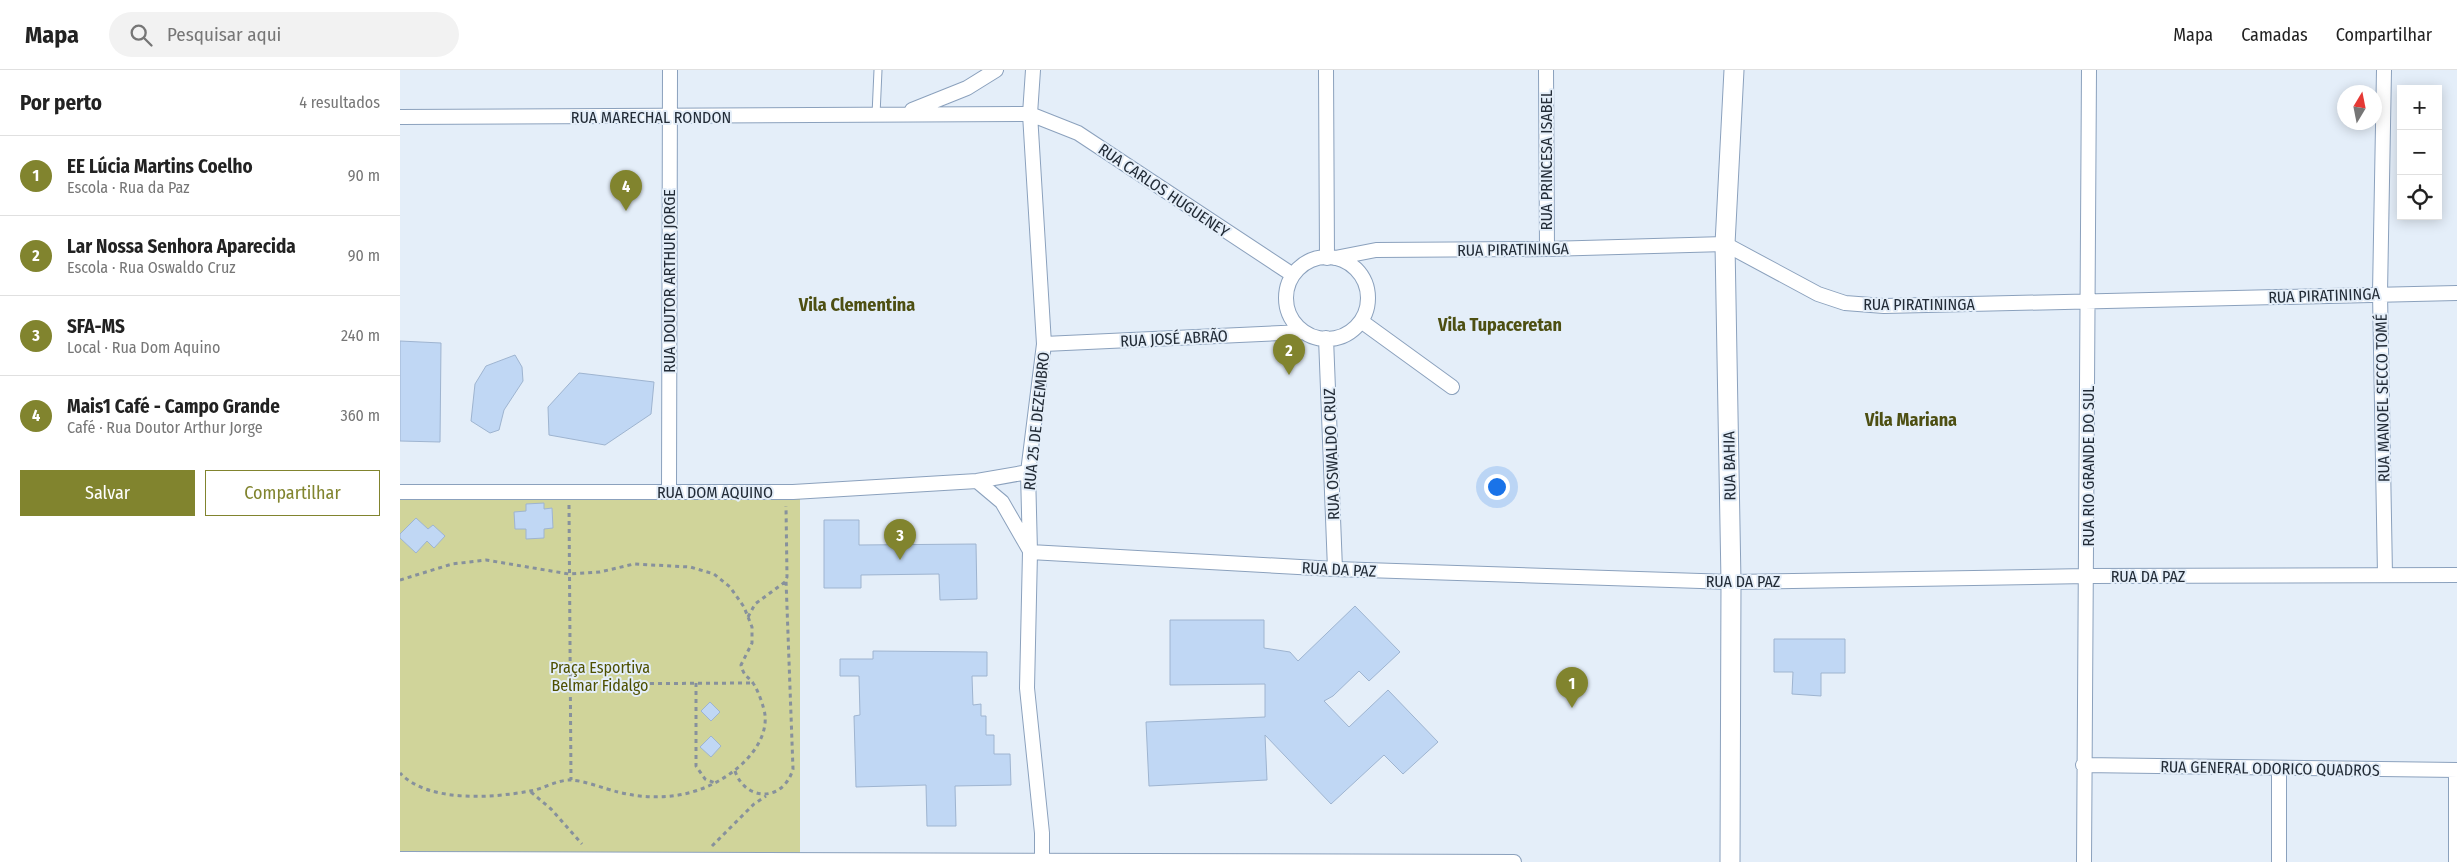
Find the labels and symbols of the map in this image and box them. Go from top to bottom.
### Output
north arrow [2337,85,2382,130]
street label: RUA PRINCESA ISABEL [1537,90,1556,230]
street label: RUA MARECHAL RONDON [571,108,731,127]
street label: RUA CARLOS HUGUENEY [1095,140,1233,241]
pin: 4 [610,170,642,211]
street label: RUA DOUTOR ARTHUR JORGE [660,189,679,373]
street label: RUA PIRATININGA [1457,239,1570,260]
street label: RUA PIRATININGA [2268,284,2381,307]
district label: Vila Clementina [798,294,915,316]
street label: RUA PIRATININGA [1863,295,1975,314]
district label: Vila Tupaceretan [1437,314,1562,336]
street label: RUA MANOEL SECCO TOMÉ [2372,314,2393,482]
street label: RUA JOSÉ ABRÃO [1120,326,1228,351]
pin: 2 [1273,334,1305,375]
street label: RUA 25 DE DEZEMBRO [1020,351,1053,491]
street label: RUA RIO GRANDE DO SUL [2079,386,2098,546]
street label: RUA OSWALDO CRUZ [1320,388,1343,520]
district label: Vila Mariana [1864,409,1957,431]
street label: RUA BAHIA [1719,431,1740,501]
your location [1484,474,1510,500]
street label: RUA DOM AQUINO [657,483,773,502]
pin: 3 [884,519,916,560]
street label: RUA DA PAZ [1301,558,1377,581]
street label: RUA DA PAZ [2111,567,2185,586]
street label: RUA DA PAZ [1706,572,1780,591]
park label: Praça Esportiva Belmar Fidalgo [550,658,650,695]
pin: 1 [1556,667,1588,708]
street label: RUA GENERAL ODORICO QUADROS [2160,757,2380,780]

